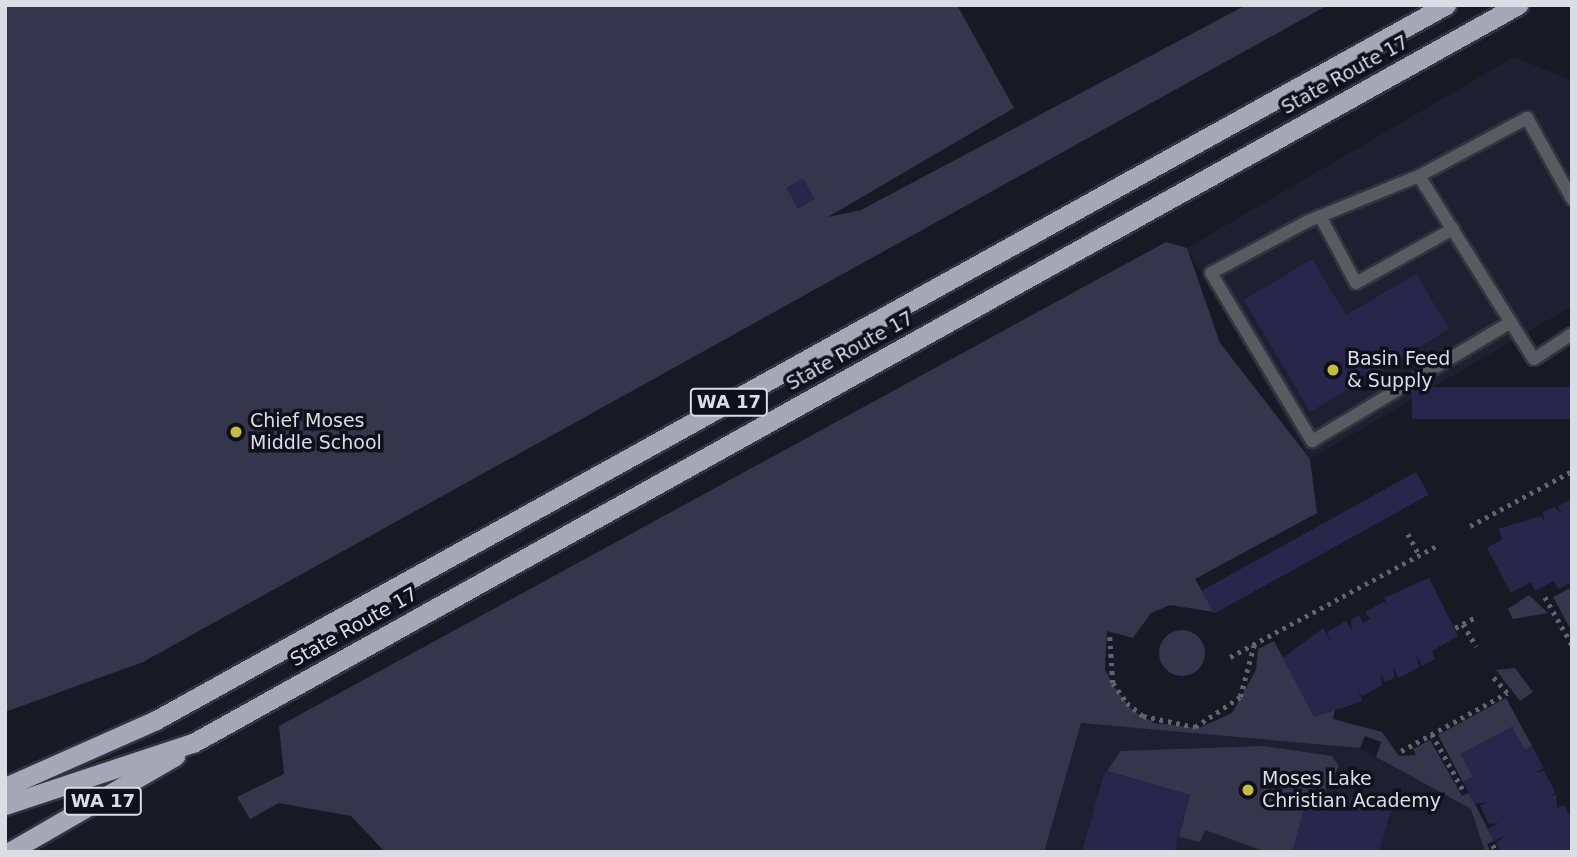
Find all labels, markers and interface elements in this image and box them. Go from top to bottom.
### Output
street label: State Route 17 [1278,31,1412,119]
street label: State Route 17 [783,307,917,395]
place label: Basin Feed & Supply [1347,348,1450,392]
marker: Basin Feed & Supply [1325,362,1341,378]
road number: WA 17 [689,388,769,416]
place label: Chief Moses Middle School [250,410,382,454]
marker: Chief Moses Middle School [228,424,244,440]
street label: State Route 17 [287,583,421,671]
place label: Moses Lake Christian Academy [1262,768,1441,812]
marker: Moses Lake Christian Academy [1240,782,1256,798]
road number: WA 17 [63,786,143,816]

